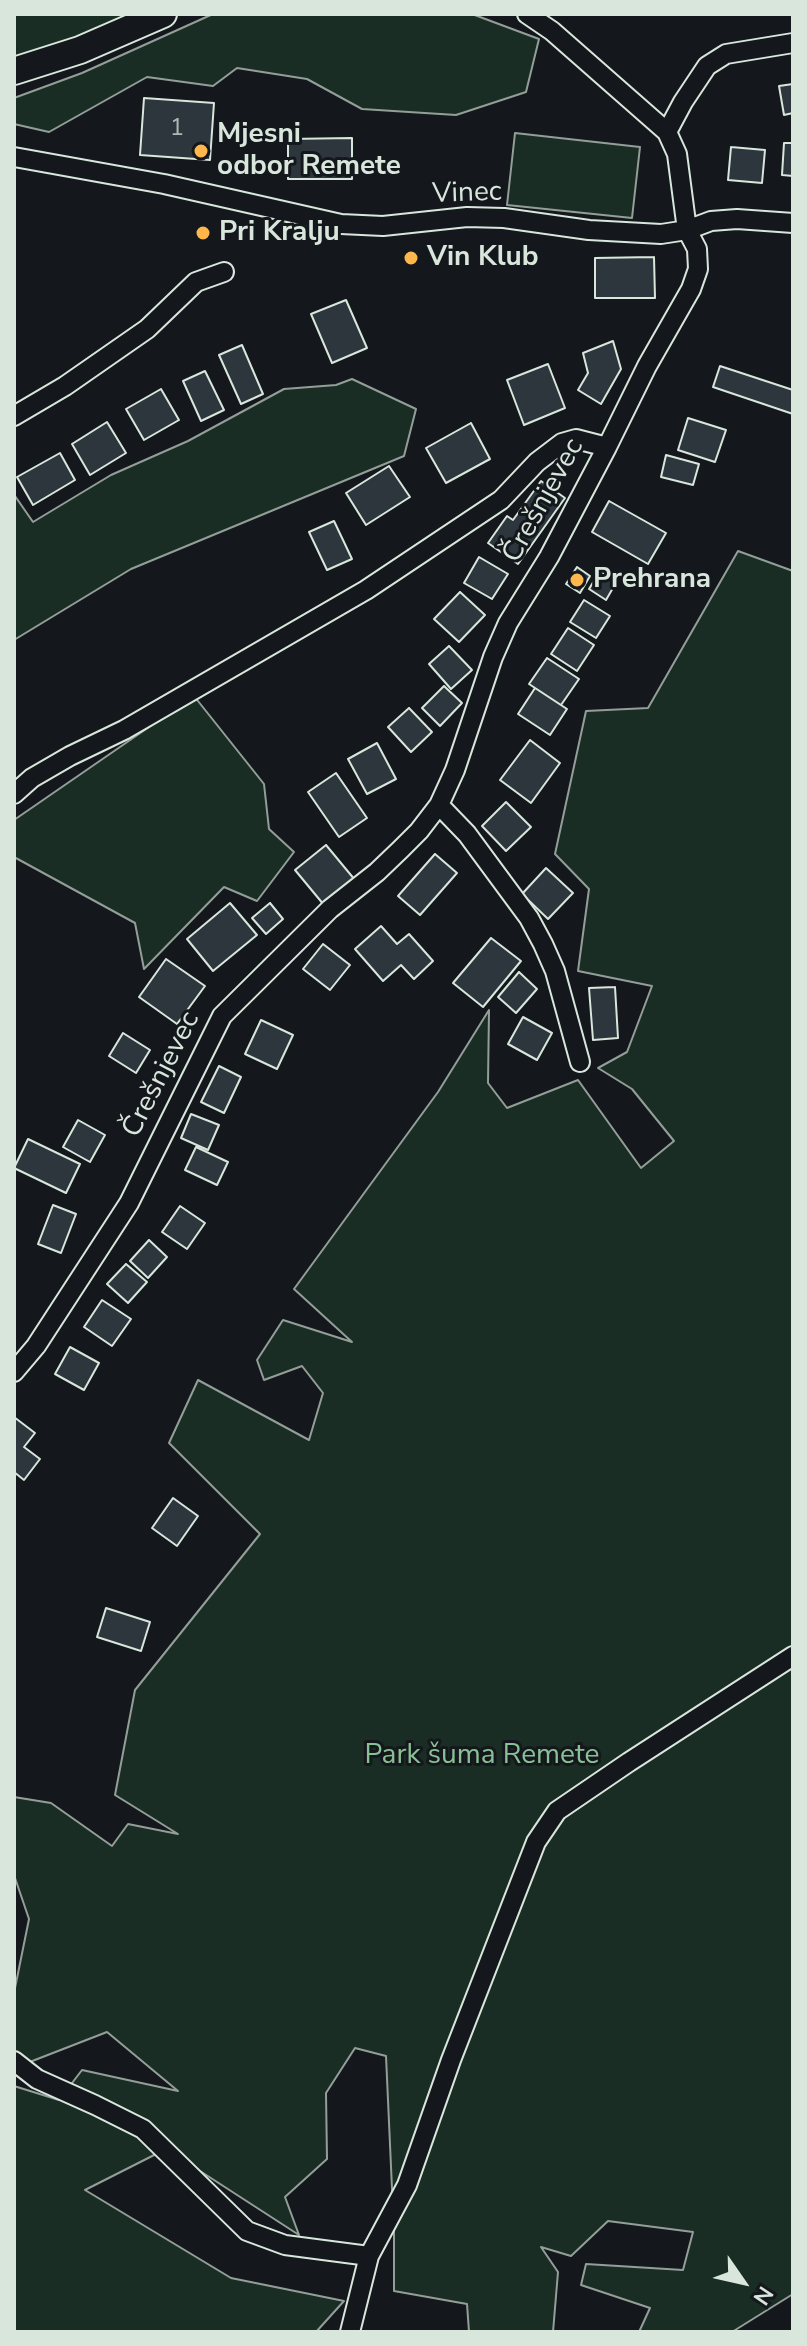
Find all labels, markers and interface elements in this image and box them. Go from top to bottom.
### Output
house number: 1 [170,115,184,143]
place label: Mjesni odbor Remete [217,118,401,184]
marker: Mjesni odbor Remete [192,142,210,160]
street label: Vinec [432,176,502,212]
place label: Pri Kralju [219,216,340,250]
marker: Pri Kralju [194,224,212,242]
place label: Vin Klub [427,241,539,275]
marker: Vin Klub [402,249,420,267]
street label: Črešnjevec [496,433,592,569]
place label: Prehrana [593,563,711,597]
marker: Prehrana [568,571,586,589]
street label: Črešnjevec [116,1007,208,1143]
park label: Park šuma Remete [364,1739,600,1773]
north arrow [703,2242,783,2322]
text: N [746,2280,780,2311]

